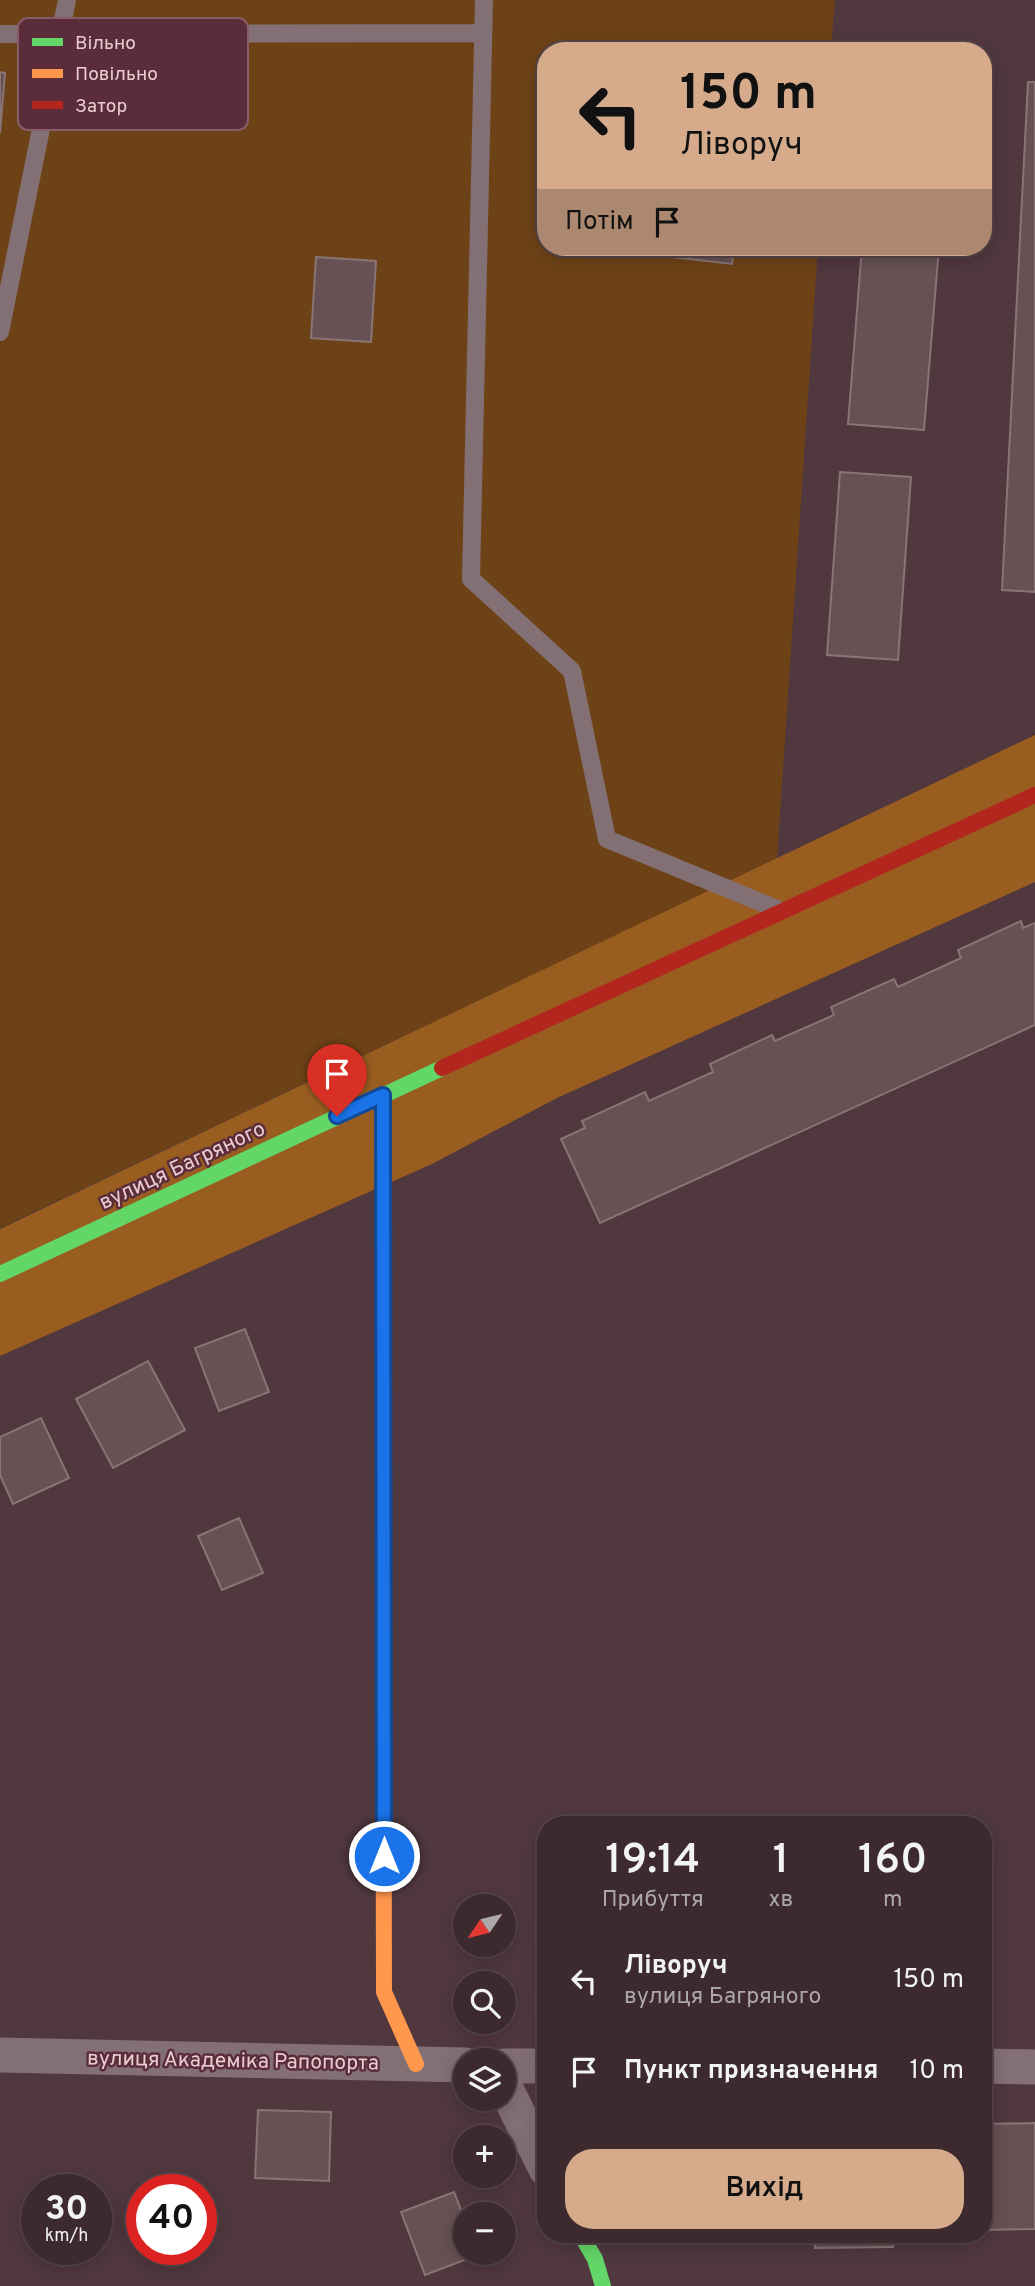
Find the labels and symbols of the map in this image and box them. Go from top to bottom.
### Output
legend [18,18,248,130]
text: Вільно [75,32,136,56]
text: Повільно [75,63,158,87]
text: Затор [75,95,127,119]
pin [307,1044,367,1116]
street label: вулиця Багряного [95,1116,270,1217]
position arrow [347,1819,421,1893]
north arrow [453,1894,516,1956]
street label: вулиця Академіка Рапопорта [87,2045,379,2078]
speed limit sign: 40 [126,2174,217,2265]

